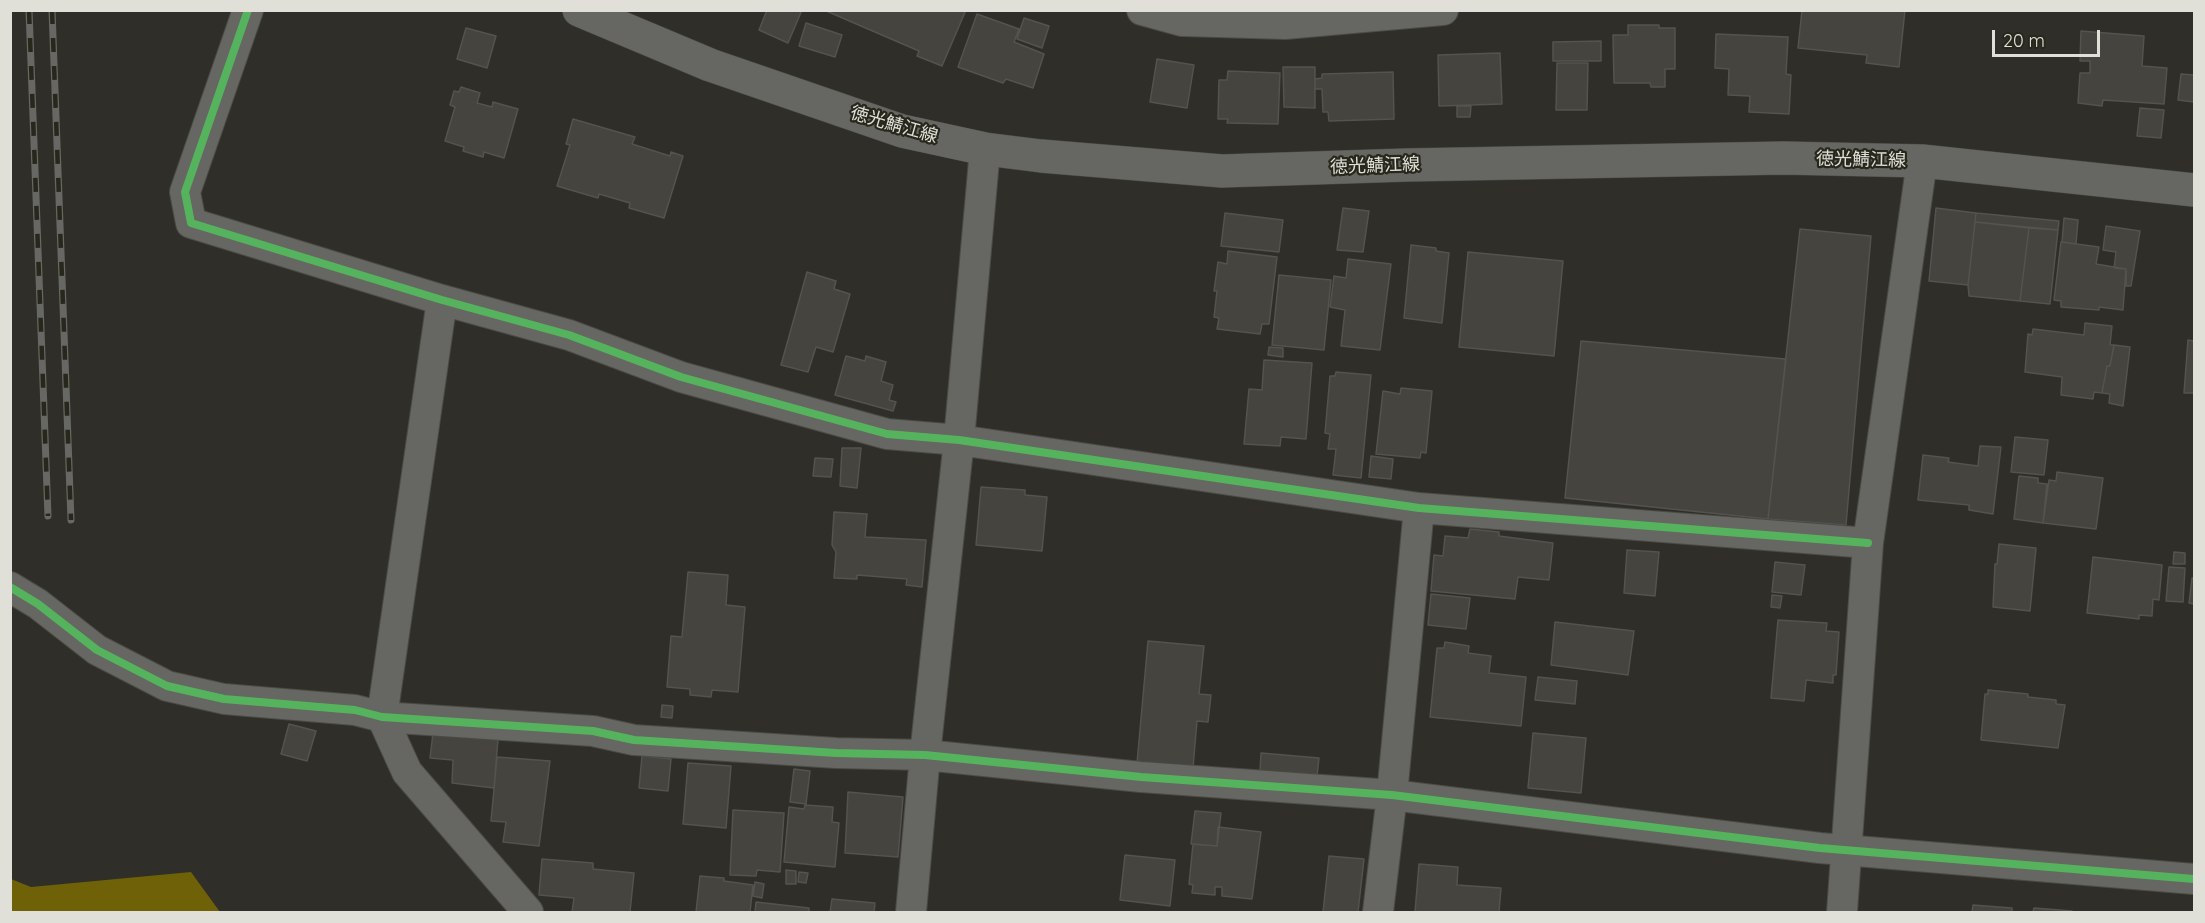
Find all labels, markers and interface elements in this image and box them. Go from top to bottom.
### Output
scale bar [1995,18,2103,56]
text: 20 m [2003,29,2045,52]
street label: 徳光鯖江線 [848,102,940,148]
street label: 徳光鯖江線 [1816,148,1906,172]
street label: 徳光鯖江線 [1330,154,1420,178]

